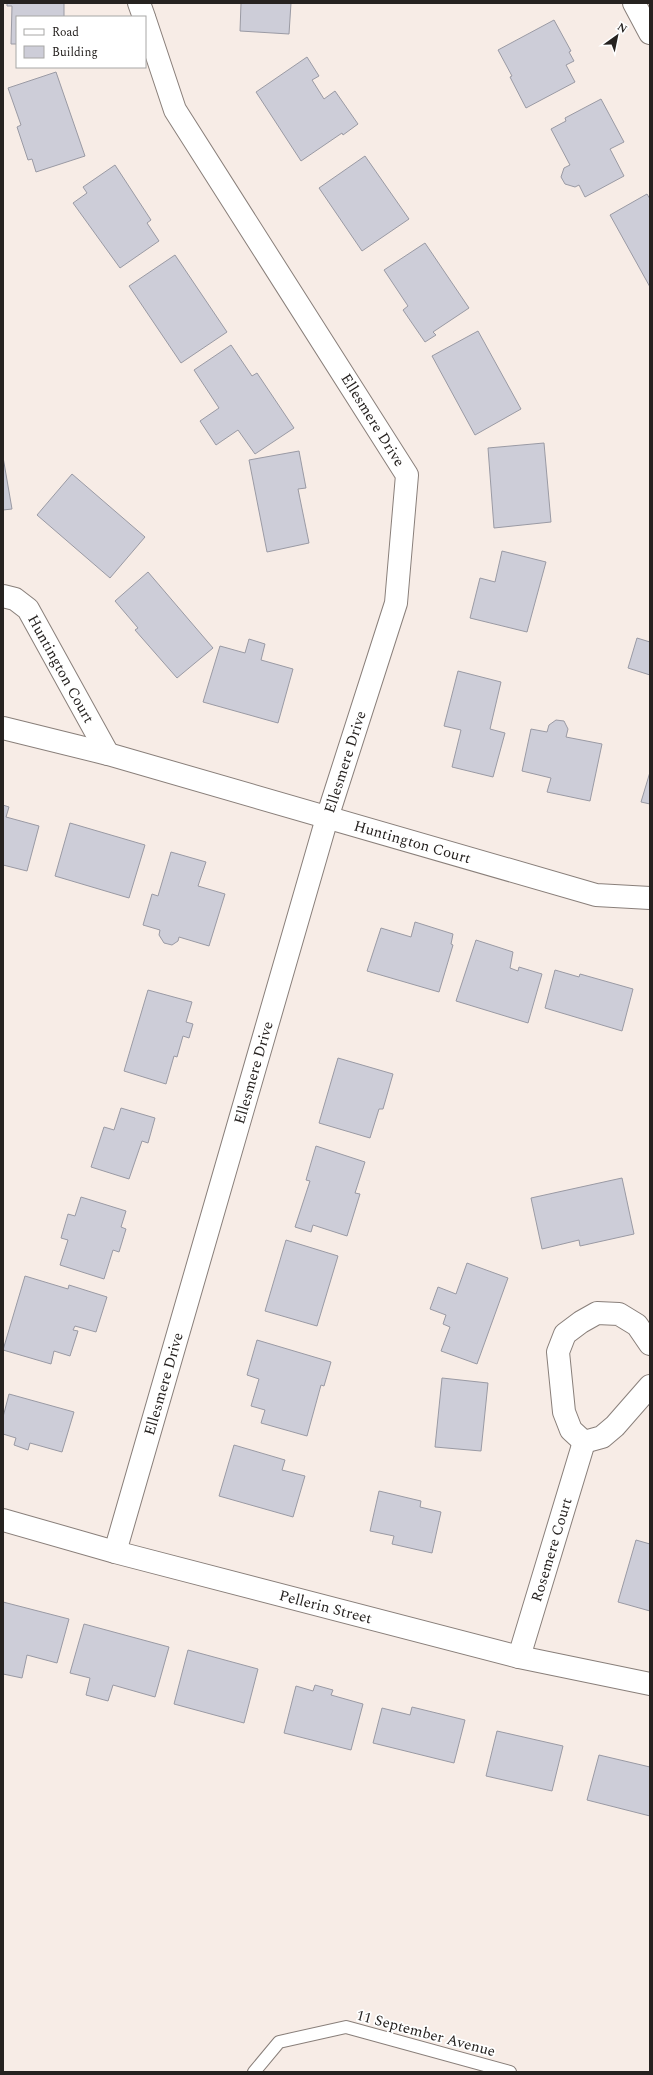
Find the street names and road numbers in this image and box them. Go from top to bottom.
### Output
street label: Ellesmere Drive [335,369,410,471]
street label: Huntington Court [21,611,100,727]
street label: Ellesmere Drive [318,708,373,816]
street label: Huntington Court [351,815,473,870]
street label: Ellesmere Drive [228,1018,280,1127]
street label: Ellesmere Drive [138,1330,190,1438]
street label: Rosemere Court [525,1495,578,1605]
street label: Pellerin Street [276,1584,374,1630]
street label: 11 September Avenue [354,2004,498,2063]

